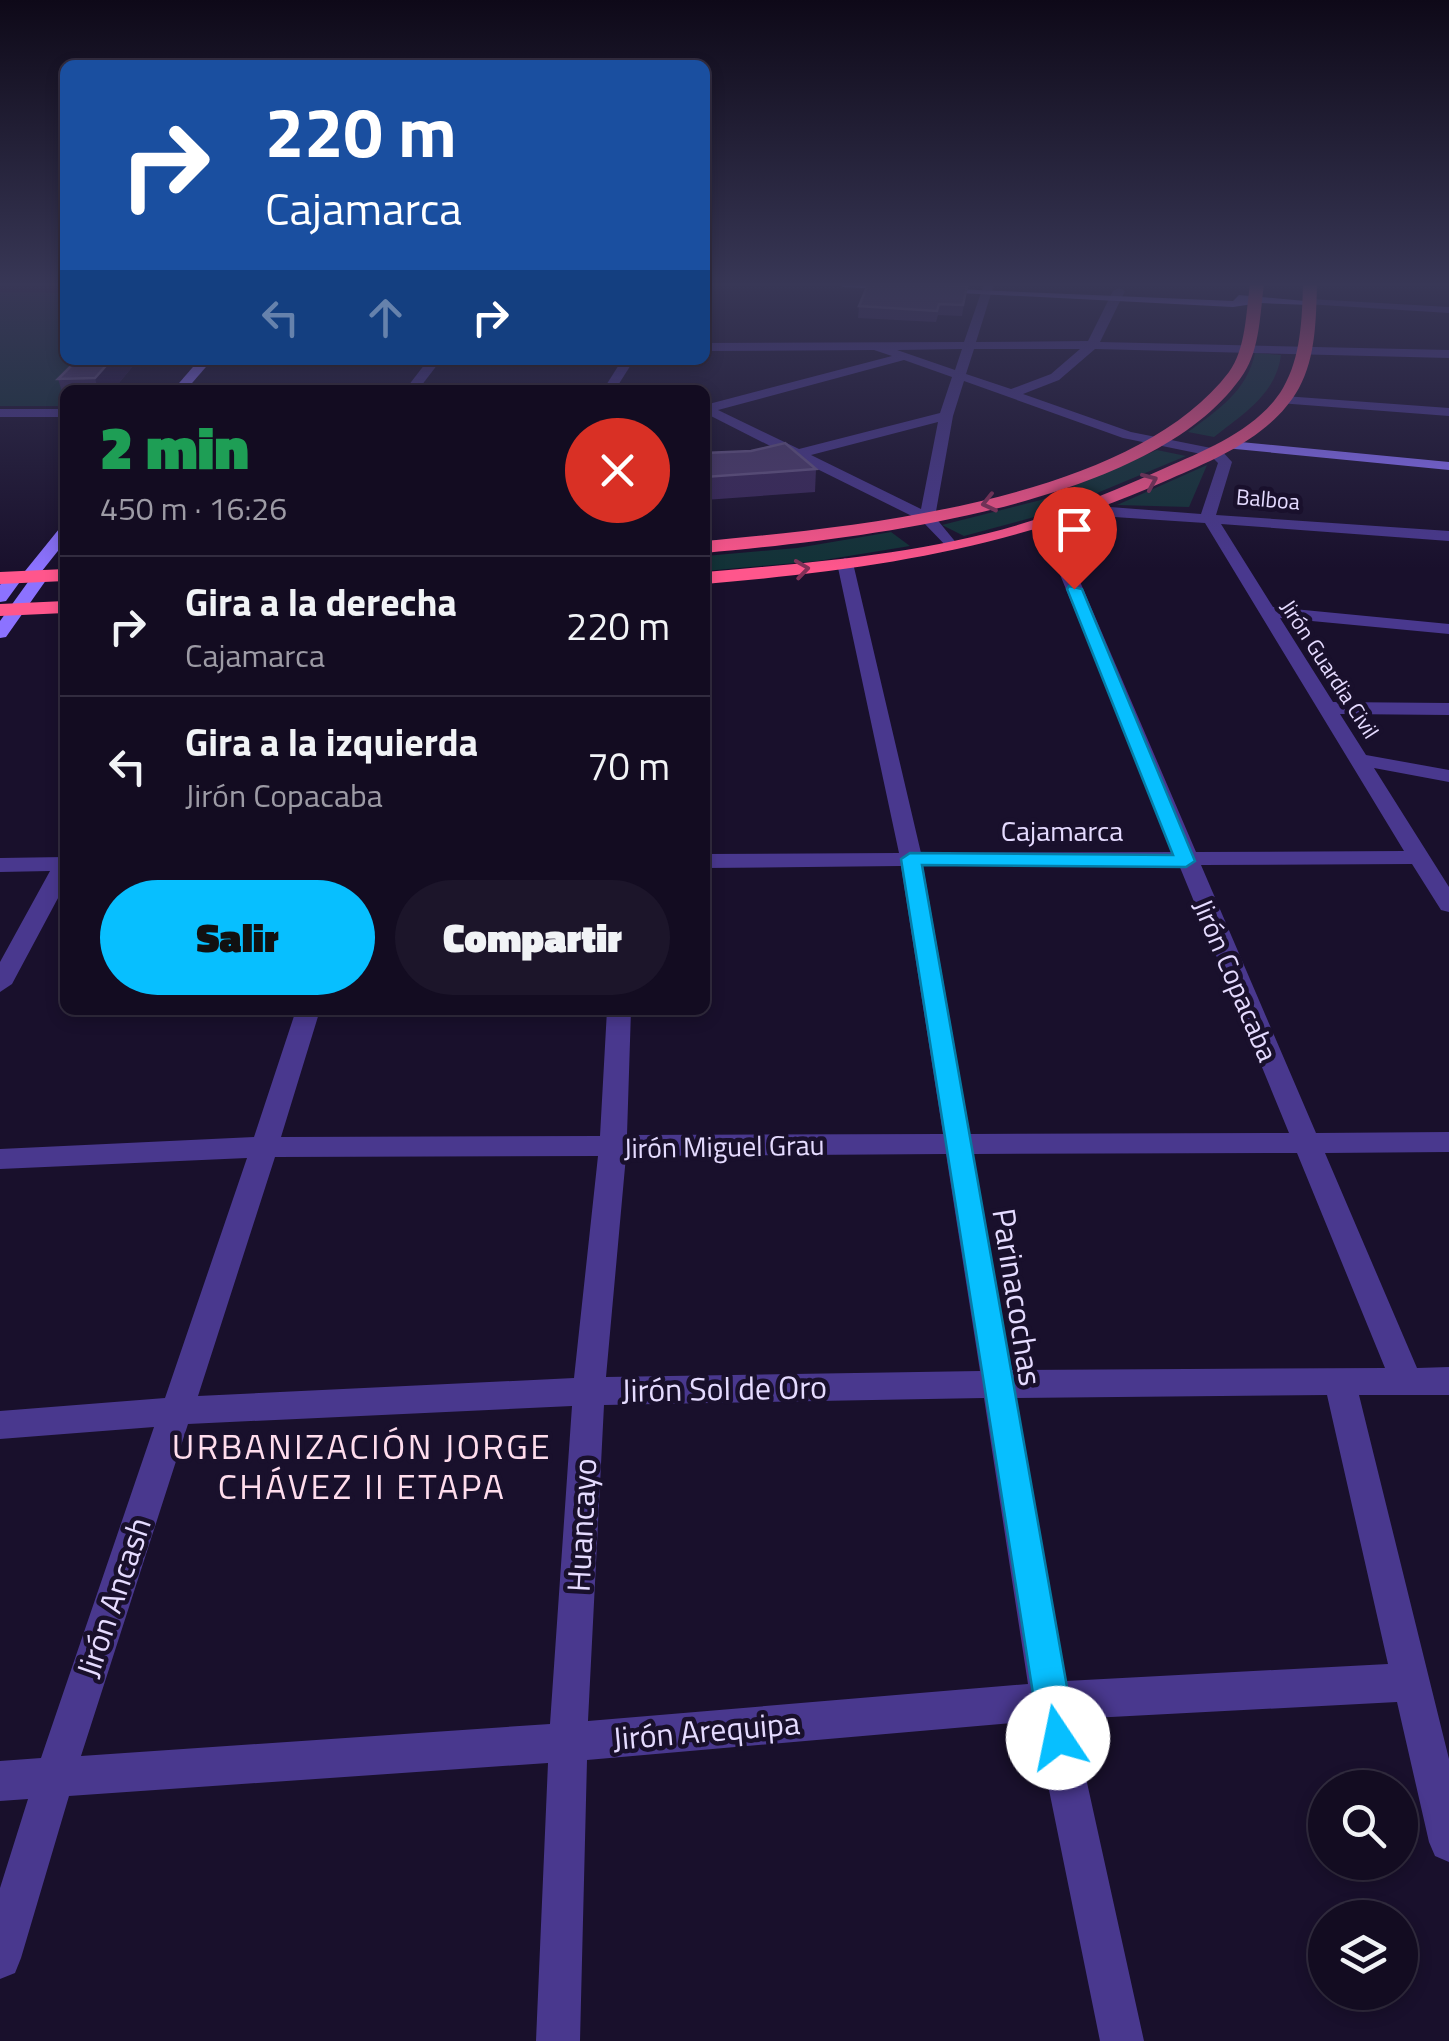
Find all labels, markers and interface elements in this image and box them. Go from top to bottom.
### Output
text: 220 m [265,78,457,184]
icon: right [100,100,230,230]
text: Cajamarca [265,174,462,242]
icon: left [253,290,308,345]
icon: ahead [358,290,413,345]
icon: right [463,290,518,345]
text: 2 min [100,401,249,492]
button: close [565,418,670,523]
one-way arrow [1140,473,1158,493]
street label: Balboa [1235,479,1301,519]
text: 450 m · 16:26 [100,484,287,532]
pin [1032,487,1117,590]
one-way arrow [980,492,997,513]
icon: arrive [1047,502,1102,557]
one-way arrow [794,559,810,580]
text: Gira a la derecha [185,573,457,631]
street label: Jirón Guardia Civil [1272,593,1388,745]
text: 220 m [566,597,670,655]
icon: right [100,599,155,654]
text: Cajamarca [185,631,325,679]
text: Gira a la izquierda [185,713,478,771]
text: 70 m [587,737,670,795]
icon: left [100,739,155,794]
text: Jirón Copacaba [185,771,383,819]
street label: Cajamarca [1001,809,1123,852]
button: Salir [100,880,375,995]
button: Compartir [395,880,670,995]
street label: Jirón Copacaba [1182,892,1290,1068]
street label: Jirón Miguel Grau [623,1123,825,1169]
street label: Parinacochas [980,1205,1056,1389]
street label: Jirón Sol de Oro [621,1362,827,1414]
district label: URBANIZACIÓN JORGE CHÁVEZ II ETAPA [172,1419,552,1513]
street label: Huancayo [554,1457,608,1593]
street label: Jirón Ancash [63,1511,163,1683]
position arrow [1006,1686,1110,1790]
street label: Jirón Arequipa [610,1698,802,1762]
map controls [1308,1770,1418,2010]
button: search [1308,1770,1418,1880]
button: layers [1308,1900,1418,2010]

